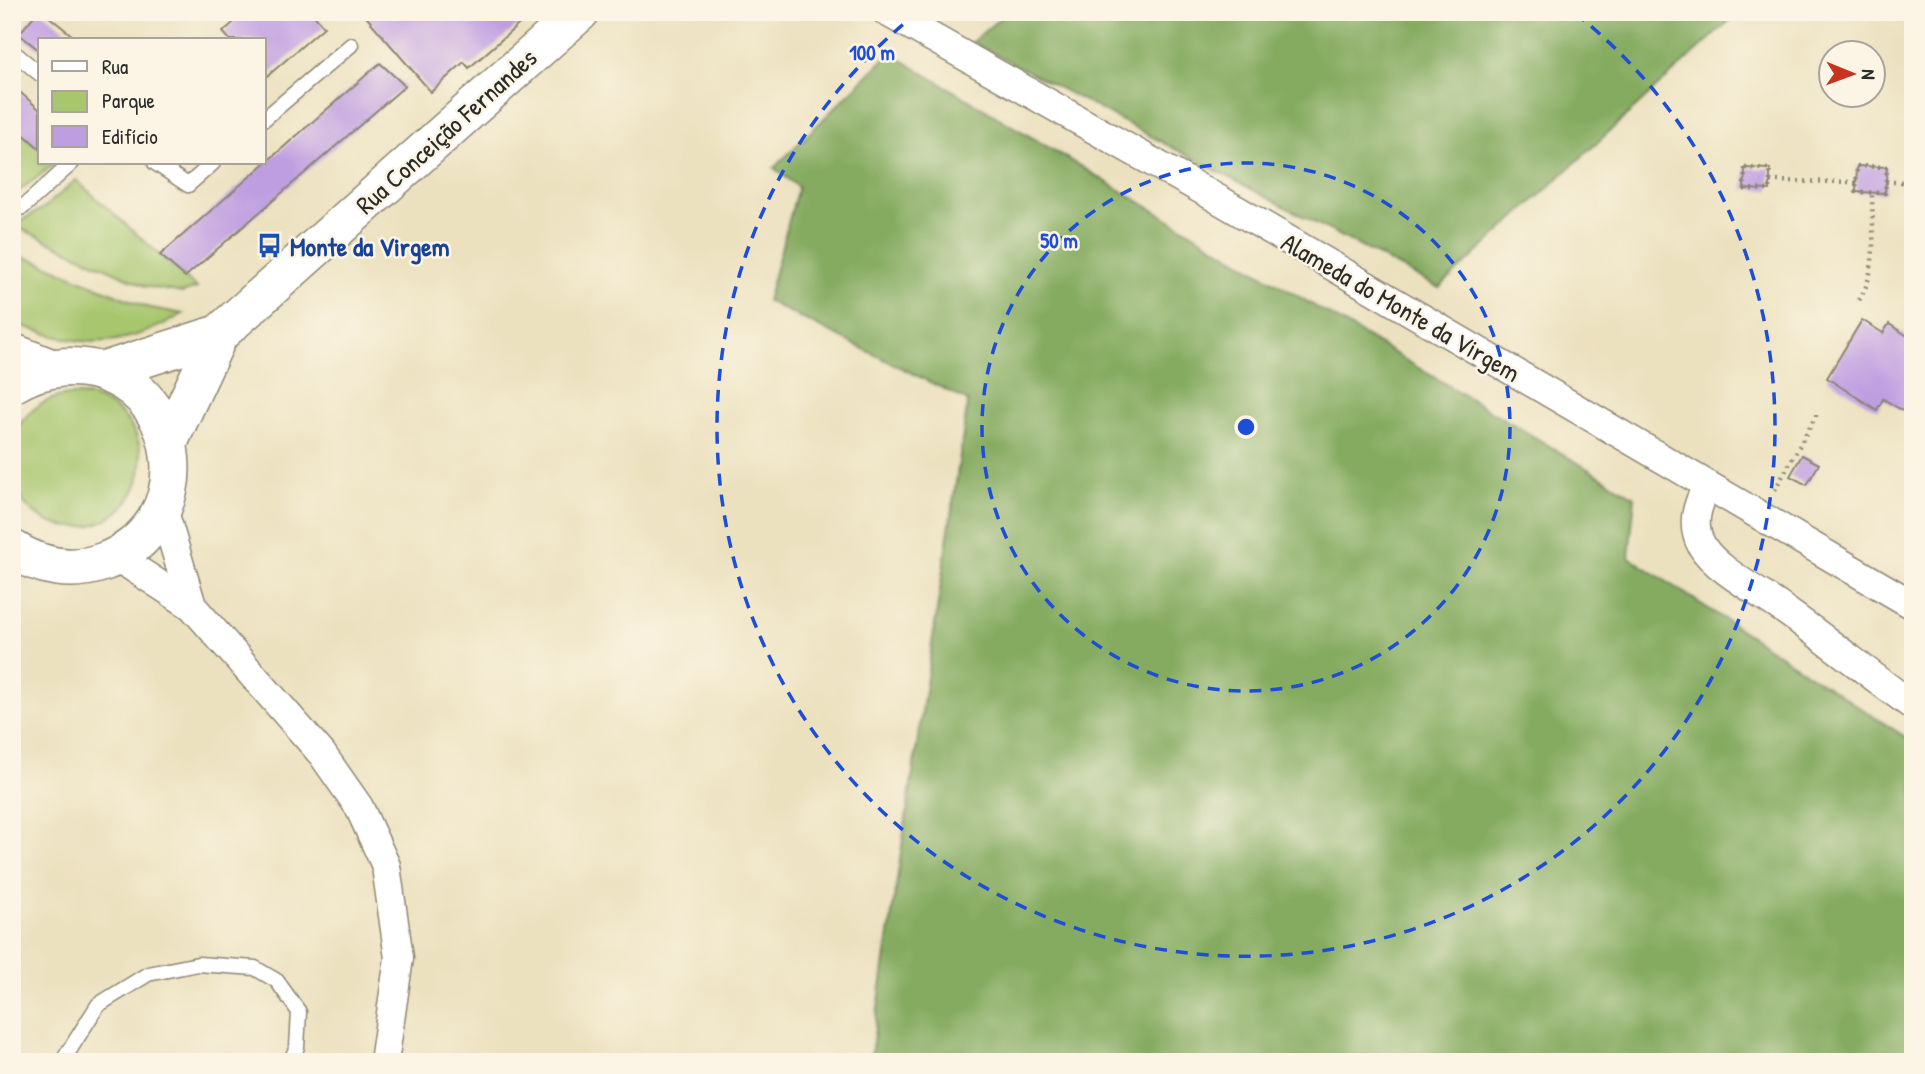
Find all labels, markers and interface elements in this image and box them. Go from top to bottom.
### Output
legend [38,38,266,164]
text: 100 m [849,38,895,67]
north arrow [1816,38,1886,108]
street label: Rua Conceição Fernandes [348,40,544,222]
text: Rua [102,52,128,81]
text: N [1856,69,1882,80]
text: Parque [102,86,155,115]
text: Edifício [102,122,158,151]
street label: Alameda do Monte da Virgem [1275,224,1527,390]
text: 50 m [1040,226,1078,255]
place label: Monte da Virgem [290,229,450,265]
bus stop icon: Monte da Virgem [256,232,284,260]
centre of rings [1234,415,1258,439]

